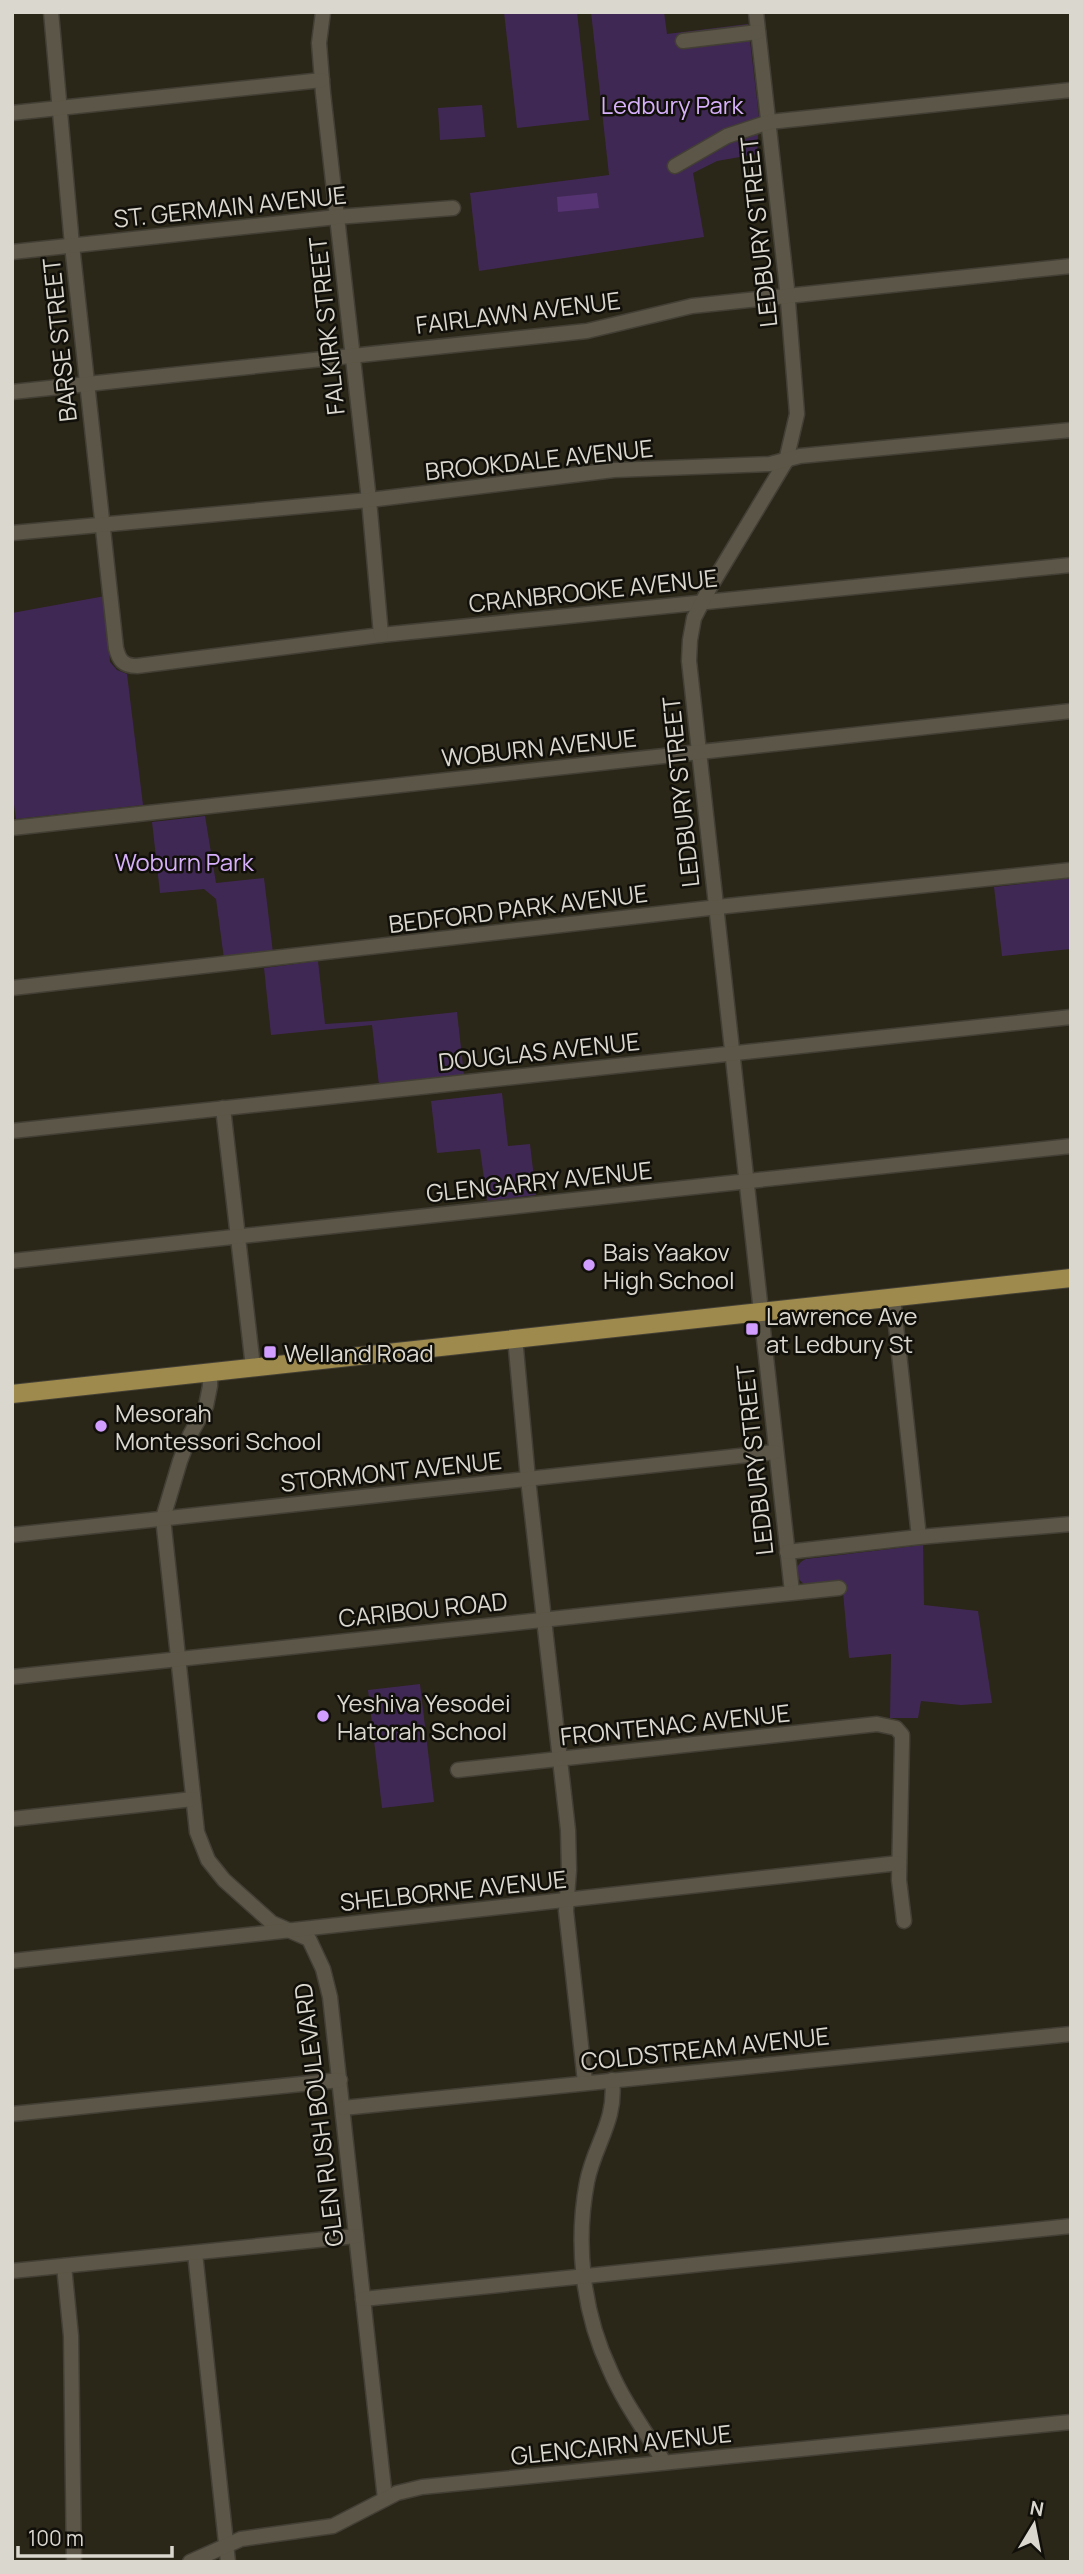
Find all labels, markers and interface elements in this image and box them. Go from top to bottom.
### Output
park label: Ledbury Park [601,88,744,121]
street label: LEDBURY STREET [732,134,784,329]
street label: ST. GERMAIN AVENUE [112,177,348,235]
street label: FALKIRK STREET [300,235,352,417]
street label: BARSE STREET [34,256,84,423]
street label: FAIRLAWN AVENUE [414,283,622,341]
street label: BROOKDALE AVENUE [423,431,655,487]
street label: CRANBROOKE AVENUE [467,561,719,619]
street label: LEDBURY STREET [654,694,706,889]
street label: WOBURN AVENUE [440,720,638,774]
park label: Woburn Park [114,845,255,878]
street label: BEDFORD PARK AVENUE [387,876,649,940]
street label: DOUGLAS AVENUE [437,1024,641,1078]
street label: GLENGARRY AVENUE [425,1153,653,1209]
place label: Bais Yaakov High School [603,1235,735,1296]
marker: Bais Yaakov High School [581,1257,597,1273]
place label: Lawrence Ave at Ledbury St [766,1299,918,1360]
marker: Lawrence Ave at Ledbury St [744,1321,760,1337]
place label: Welland Road [284,1336,434,1369]
marker: Welland Road [262,1344,278,1360]
street label: LEDBURY STREET [728,1362,780,1557]
place label: Mesorah Montessori School [115,1396,322,1457]
marker: Mesorah Montessori School [93,1418,109,1434]
street label: STORMONT AVENUE [279,1443,503,1499]
street label: CARIBOU ROAD [337,1584,509,1634]
place label: Yeshiva Yesodei Hatorah School [337,1686,511,1747]
street label: FRONTENAC AVENUE [559,1696,791,1752]
marker: Yeshiva Yesodei Hatorah School [315,1708,331,1724]
street label: SHELBORNE AVENUE [338,1862,568,1918]
street label: GLEN RUSH BOULEVARD [285,1981,351,2249]
street label: COLDSTREAM AVENUE [579,2019,831,2077]
street label: GLENCAIRN AVENUE [509,2416,733,2472]
north arrow [999,2490,1069,2560]
text: N [1028,2494,1046,2522]
scale bar [18,2514,172,2558]
text: 100 m [28,2524,84,2552]

